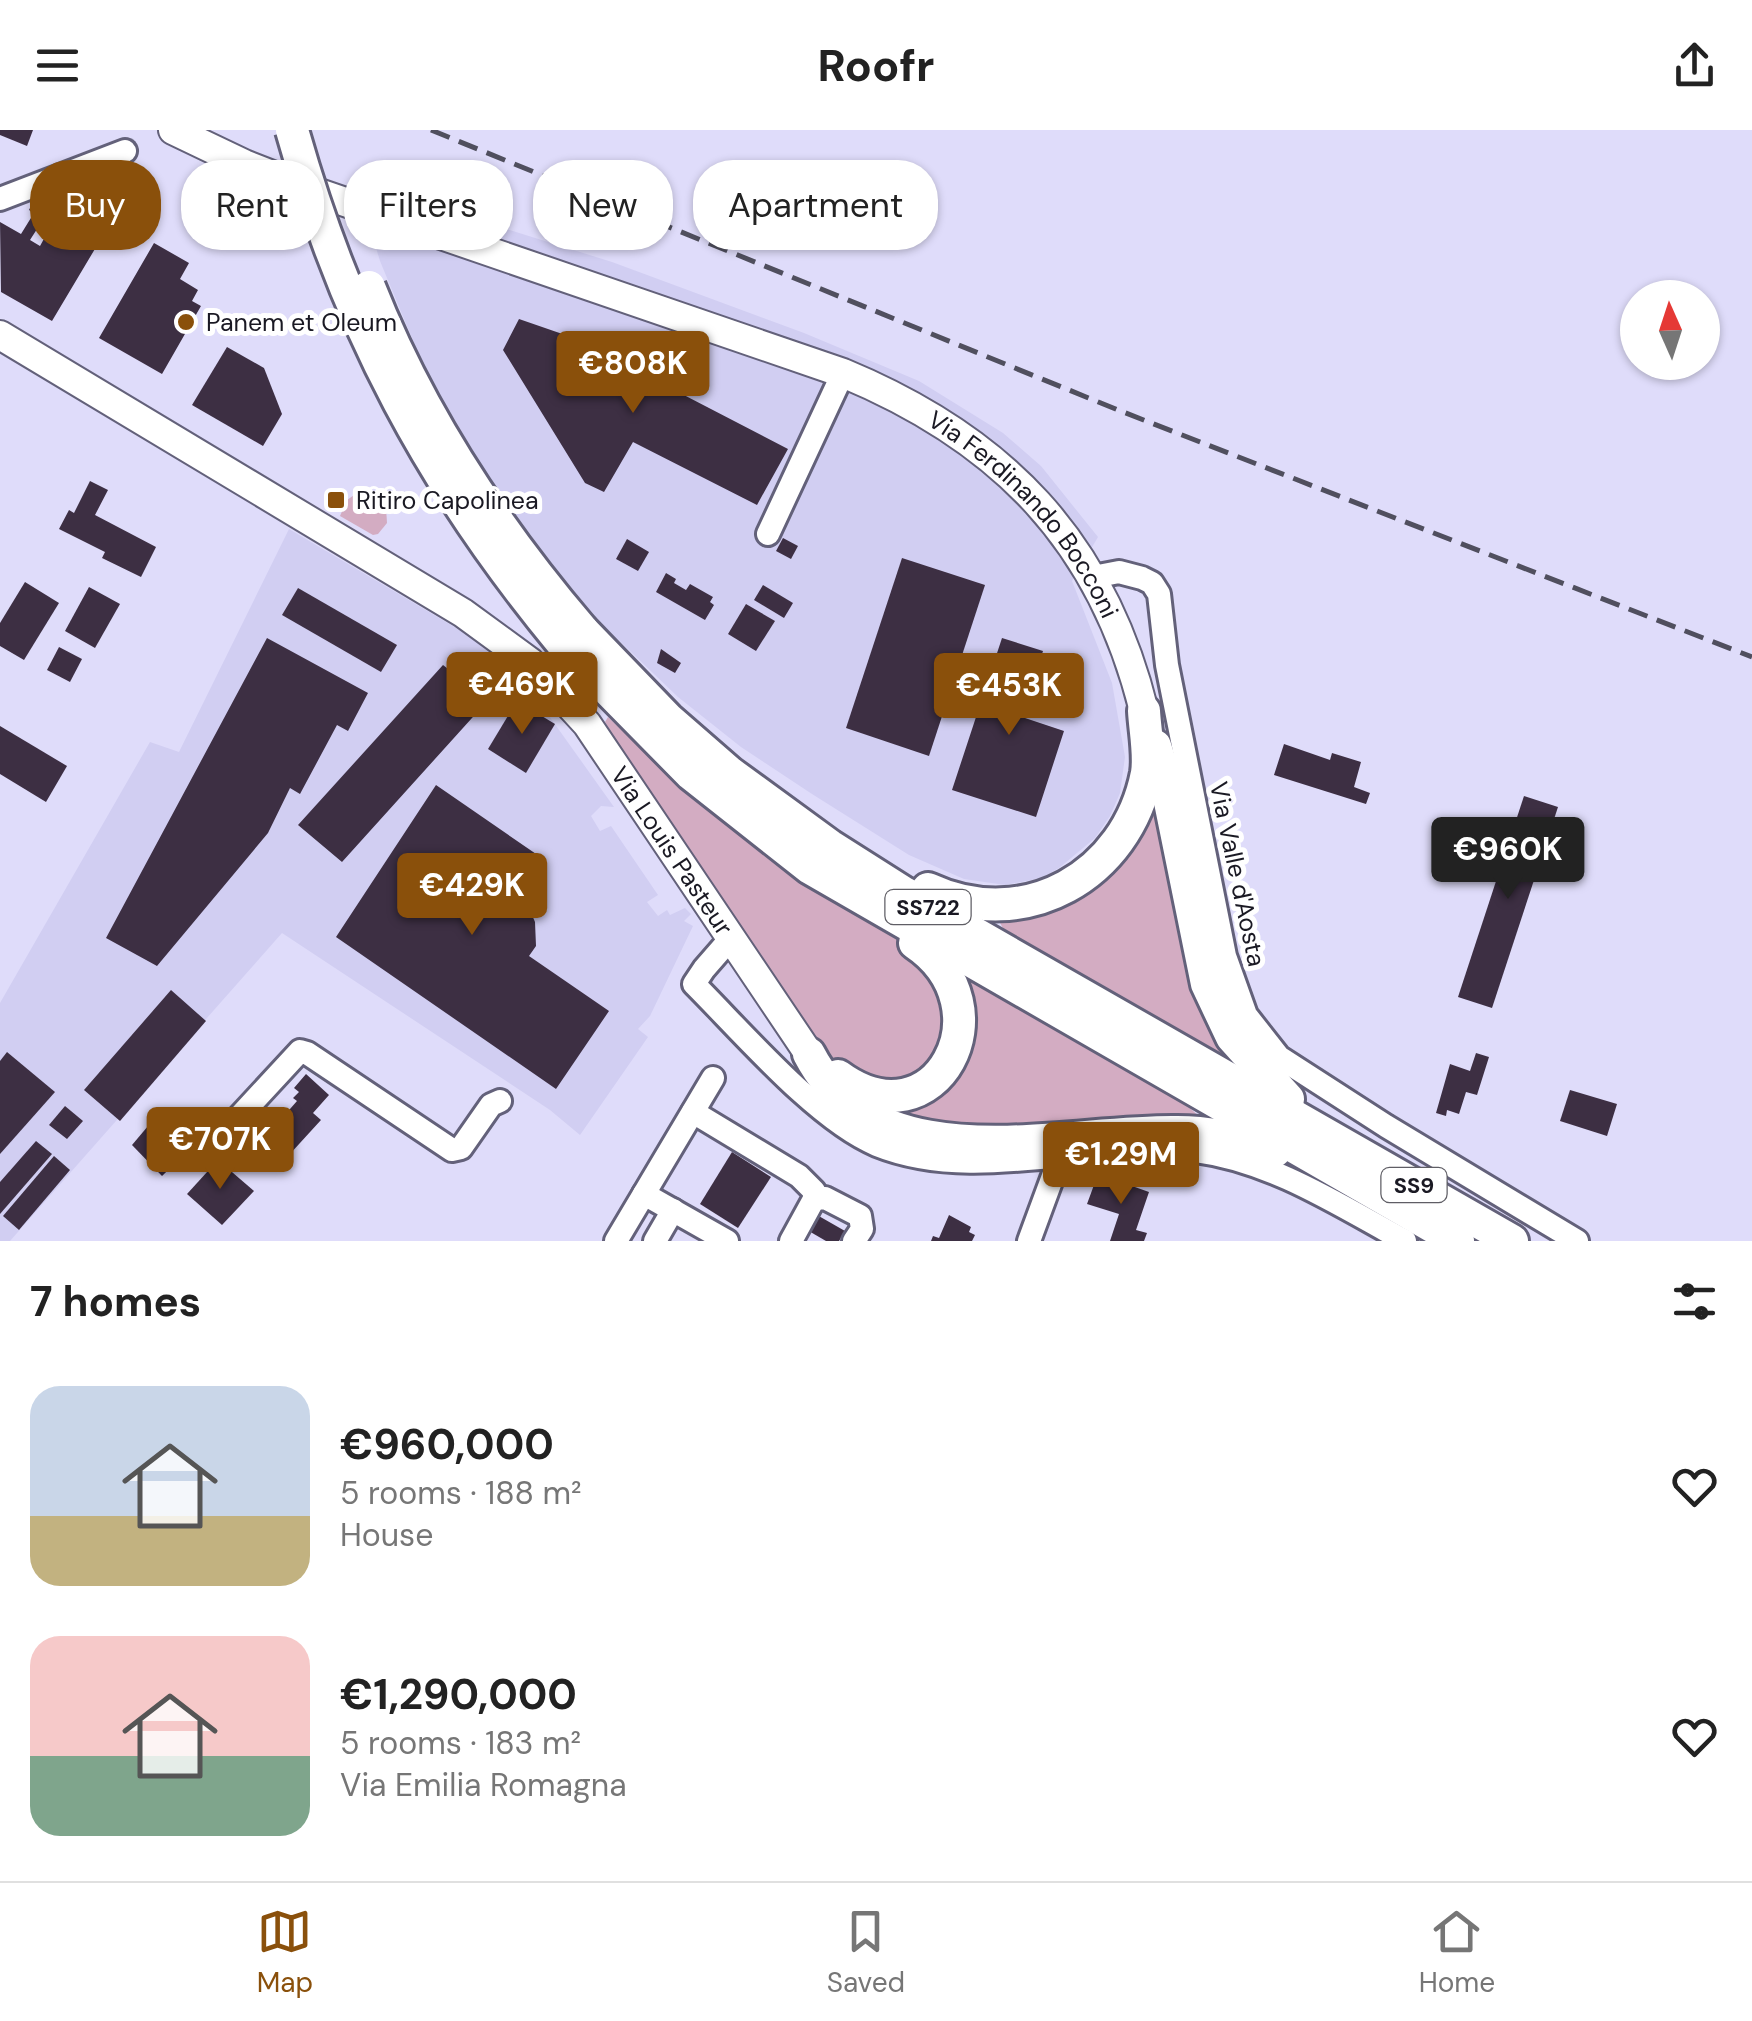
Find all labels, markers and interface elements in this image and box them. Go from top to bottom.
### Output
text: Roofr [817,36,935,95]
icon: menu [30,38,85,93]
icon: share [1667,38,1722,93]
chip: Buy [30,160,161,250]
chip: Rent [181,160,324,250]
chip: Filters [344,160,513,250]
chip: New [533,160,673,250]
chip: Apartment [693,160,938,250]
north arrow [1620,280,1720,380]
map controls [1620,280,1720,380]
place label: Panem et Oleum [206,306,397,339]
marker: Panem et Oleum [175,311,197,333]
pin: €808K [563,331,703,416]
text: €808K [578,342,688,384]
street label: Via Ferdinando Bocconi [922,403,1126,623]
place label: Ritiro Capolinea [356,484,539,517]
marker: Ritiro Capolinea [325,489,347,511]
pin: €469K [452,652,592,737]
pin: €453K [939,653,1079,738]
text: €469K [469,663,575,705]
text: €453K [956,664,1062,706]
street label: Via Louis Pasteur [603,760,740,942]
street label: Via Valle d'Aosta [1202,779,1273,970]
pin: €960K [1438,817,1578,902]
text: €960K [1453,828,1563,870]
pin: €429K [402,853,542,938]
text: €429K [419,864,525,906]
road number: SS722 [886,890,970,924]
pin: €707K [150,1107,290,1192]
text: €707K [169,1118,271,1160]
pin: €1.29M [1040,1122,1202,1207]
text: €1.29M [1065,1133,1177,1175]
road number: SS9 [1382,1168,1446,1202]
text: 7 homes [30,1274,201,1329]
icon: filters [1667,1274,1722,1329]
text: €960,000 [340,1417,554,1472]
icon: home [110,1426,230,1546]
icon: heart [1667,1459,1722,1514]
text: 5 rooms · 188 m² [340,1472,582,1514]
text: House [340,1514,433,1556]
text: €1,290,000 [340,1667,577,1722]
icon: home [110,1676,230,1796]
icon: heart [1667,1709,1722,1764]
text: 5 rooms · 183 m² [340,1722,581,1764]
text: Via Emilia Romagna [340,1764,627,1806]
tab: Map [257,1904,313,2001]
tab: Saved [827,1904,905,2001]
tab: Home [1419,1904,1495,2001]

